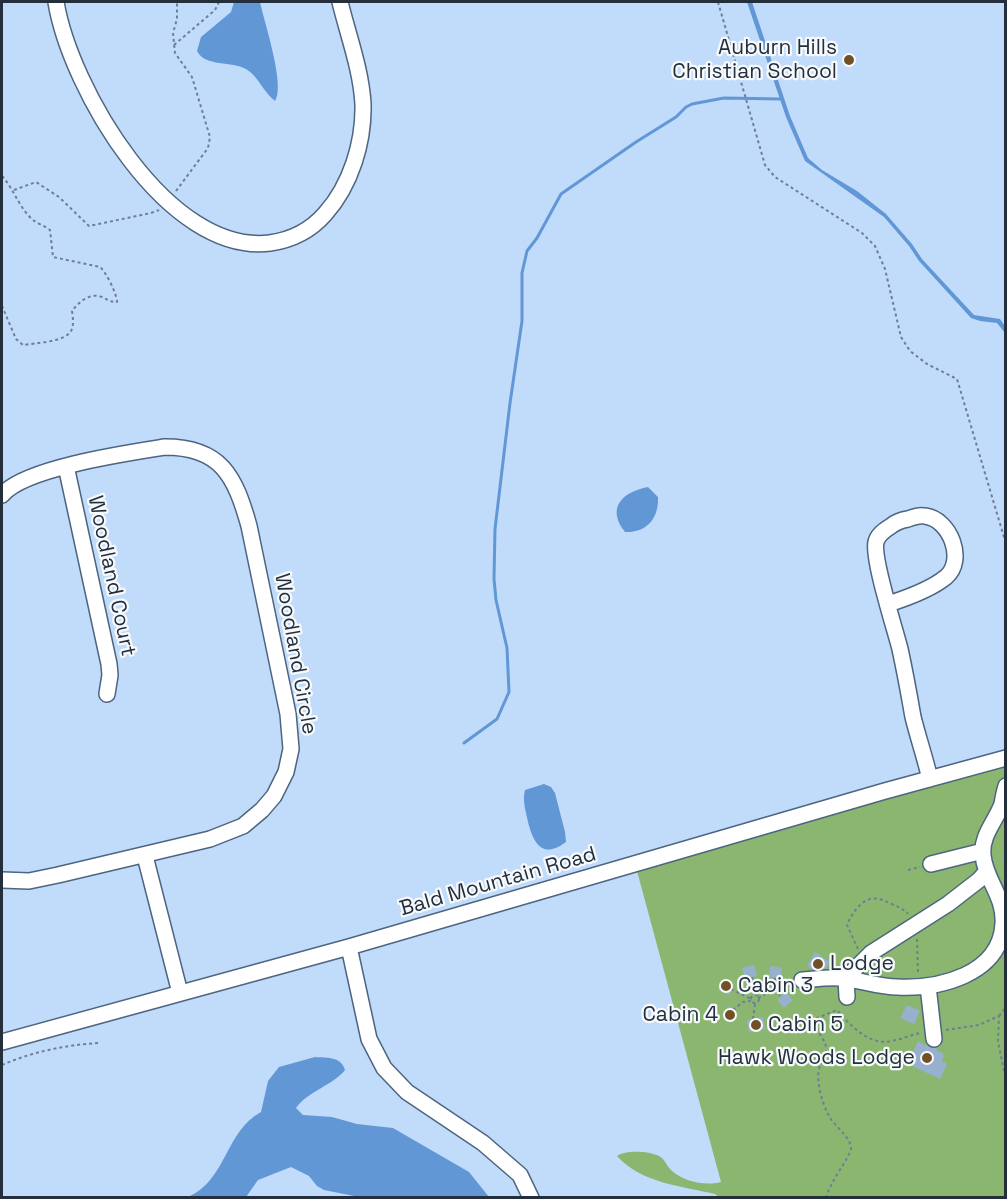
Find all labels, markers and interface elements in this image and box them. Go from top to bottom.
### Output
place label: Auburn Hills Christian School [672,35,837,85]
marker: Auburn Hills Christian School [842,53,856,67]
street label: Woodland Court [82,493,140,659]
street label: Woodland Circle [268,572,322,736]
street label: Bald Mountain Road [397,842,599,922]
place label: Lodge [830,951,894,977]
marker: Lodge [811,957,825,971]
place label: Cabin 3 [738,973,813,999]
marker: Cabin 3 [719,979,733,993]
place label: Cabin 4 [642,1002,718,1028]
marker: Cabin 4 [723,1008,737,1022]
place label: Cabin 5 [768,1012,843,1038]
marker: Cabin 5 [749,1018,763,1032]
place label: Hawk Woods Lodge [718,1045,915,1071]
marker: Hawk Woods Lodge [920,1051,934,1065]

